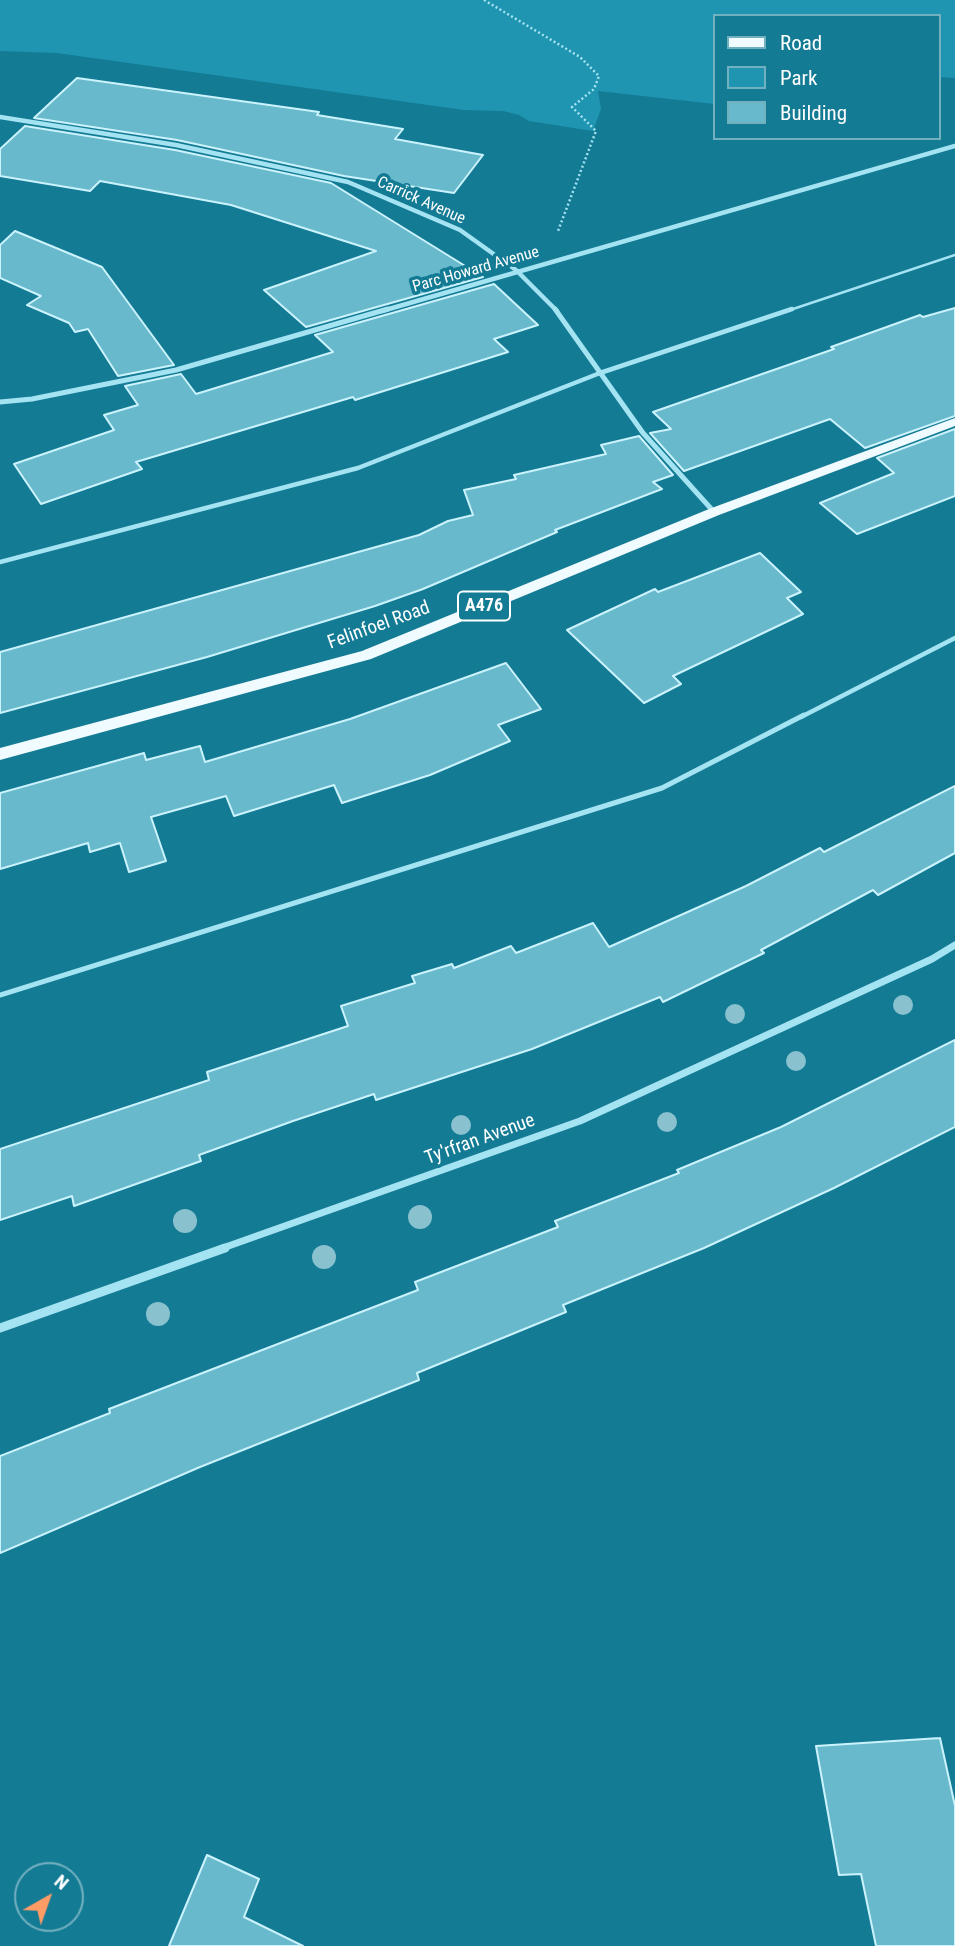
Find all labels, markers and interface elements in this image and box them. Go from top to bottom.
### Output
legend [713,14,941,140]
text: Road [780,31,822,55]
text: Park [780,66,817,90]
text: Building [780,101,847,125]
street label: Carrick Avenue [374,173,468,229]
street label: Parc Howard Avenue [411,243,541,297]
road number: A476 [458,592,510,620]
street label: Felinfoel Road [325,597,433,655]
street label: Ty'rfran Avenue [422,1110,538,1170]
north arrow [14,1862,84,1932]
text: N [50,1870,73,1895]

